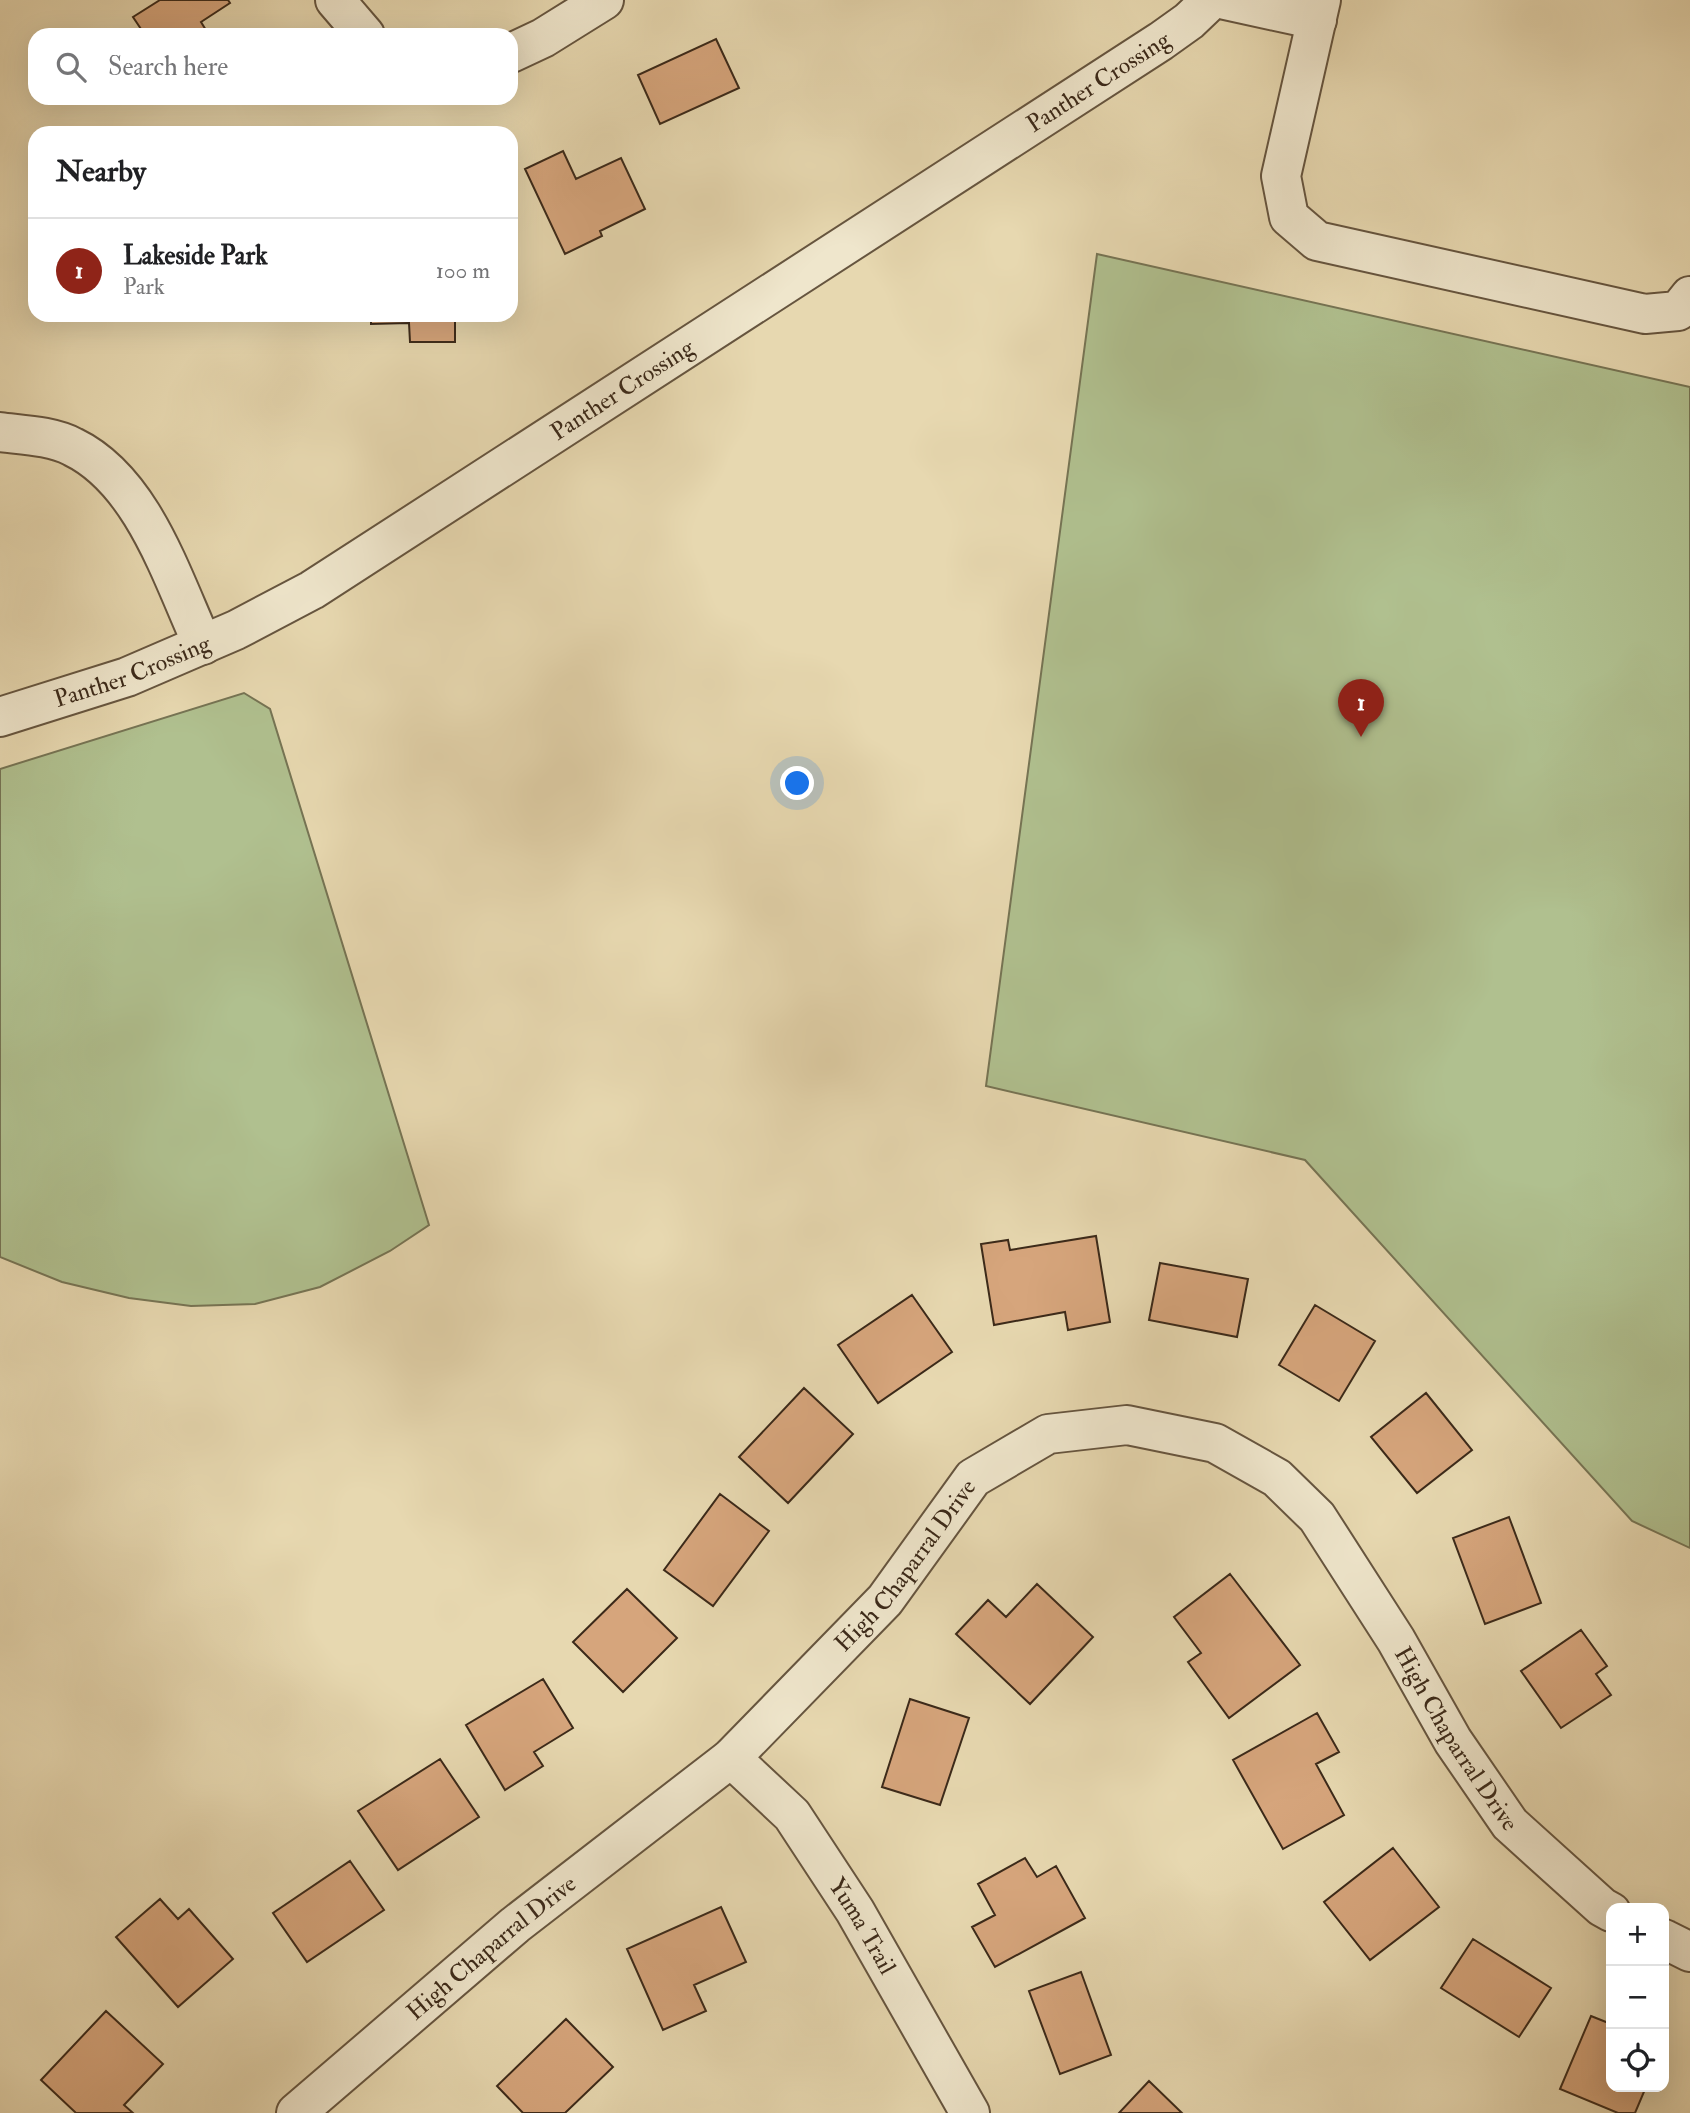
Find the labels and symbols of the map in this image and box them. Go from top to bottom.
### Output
street label: Panther Crossing [1021,23,1177,139]
street label: Panther Crossing [544,331,701,447]
street label: Panther Crossing [50,627,216,714]
pin: 1 [1338,679,1384,737]
your location [780,766,814,800]
street label: High Chaparral Drive [828,1473,983,1658]
street label: High Chaparral Drive [1387,1641,1526,1837]
street label: High Chaparral Drive [400,1868,582,2027]
street label: Yuma Trail [822,1872,903,1980]

